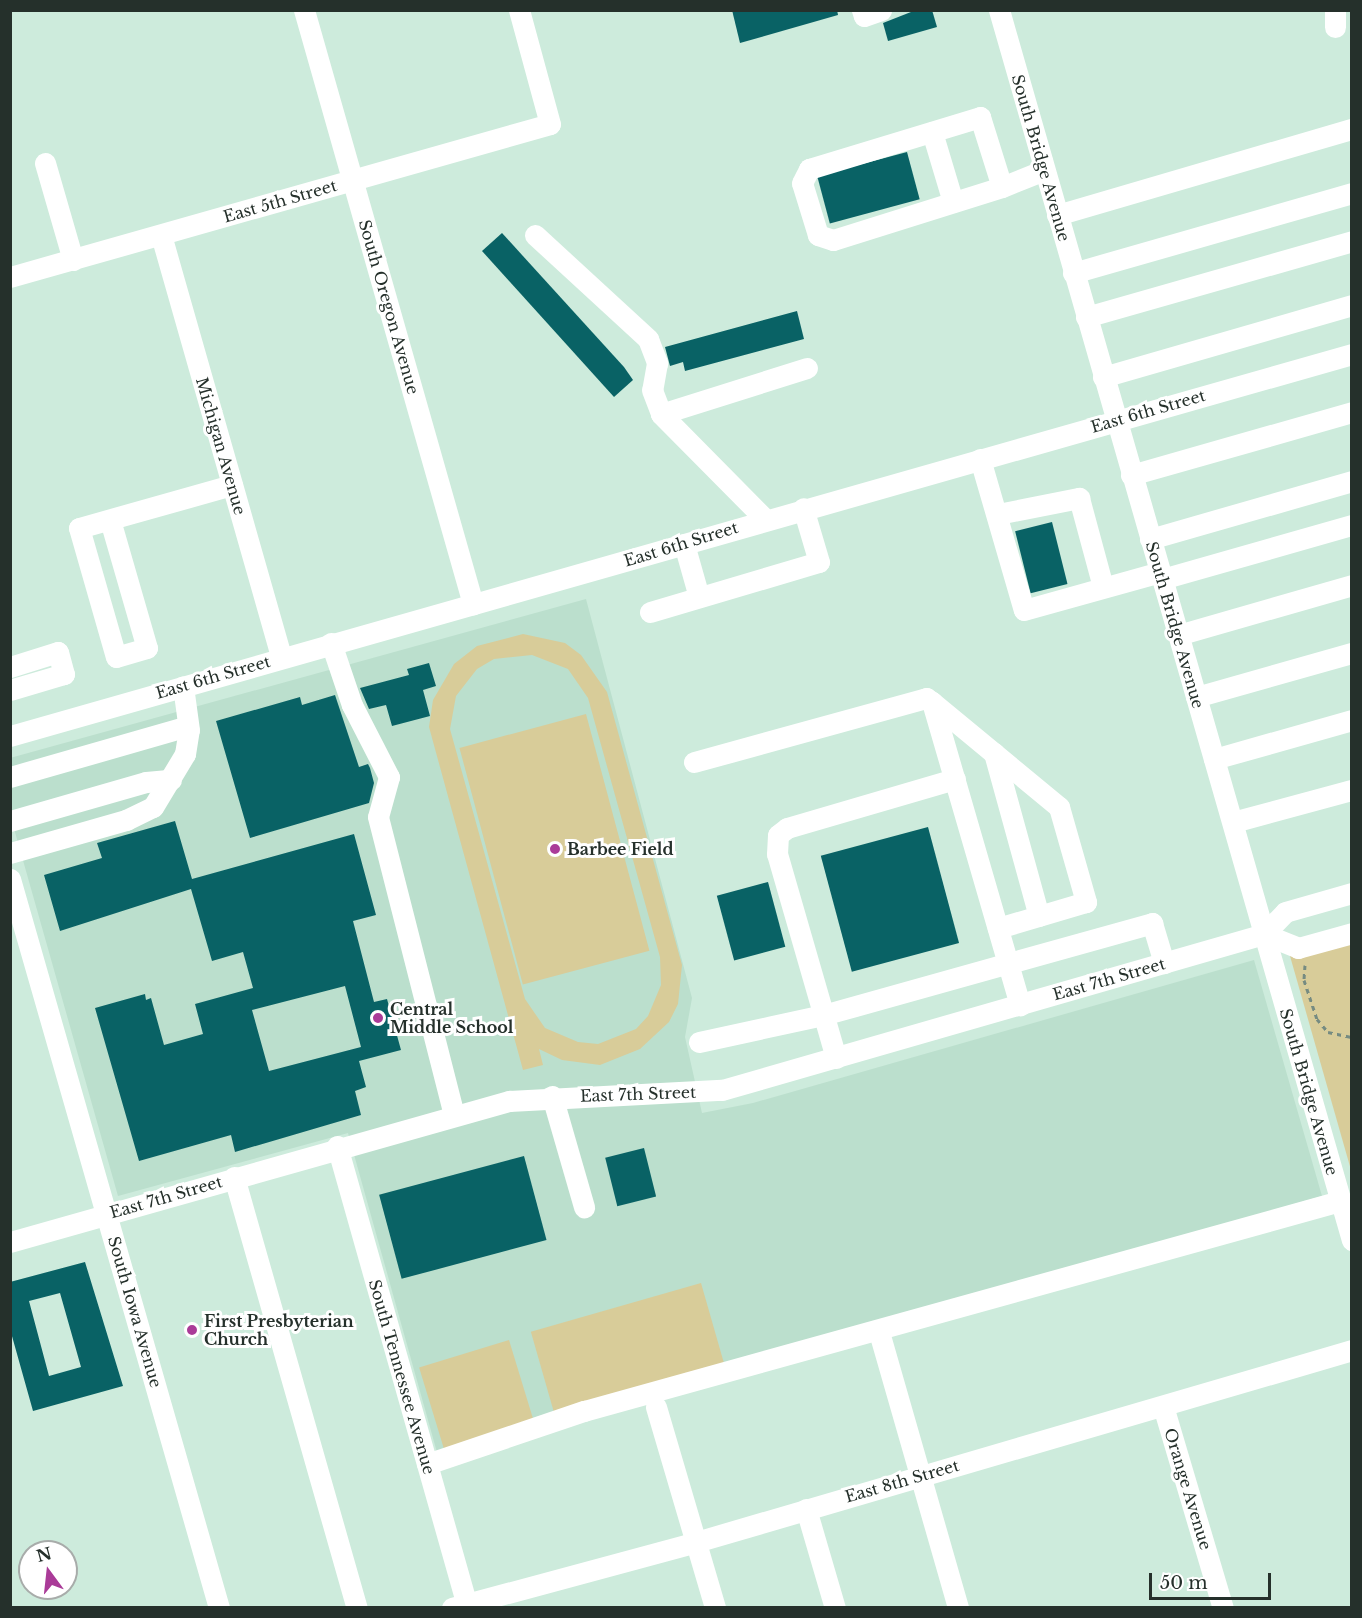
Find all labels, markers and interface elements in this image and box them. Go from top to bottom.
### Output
street label: South Bridge Avenue [1008,72,1074,244]
street label: East 5th Street [221,176,339,226]
street label: South Oregon Avenue [355,217,423,397]
street label: Michigan Avenue [192,375,250,517]
street label: East 6th Street [1088,385,1208,437]
street label: East 6th Street [622,518,740,570]
street label: South Bridge Avenue [1142,539,1208,711]
street label: East 6th Street [153,651,273,703]
place label: Barbee Field [567,839,674,859]
marker: Barbee Field [548,842,562,856]
street label: East 7th Street [1051,954,1167,1004]
place label: Central Middle School [390,999,513,1037]
street label: South Bridge Avenue [1276,1006,1342,1178]
marker: Central Middle School [371,1011,385,1025]
street label: East 7th Street [580,1082,696,1106]
street label: East 7th Street [108,1172,224,1222]
street label: South Iowa Avenue [104,1234,166,1390]
street label: South Tennessee Avenue [365,1277,439,1477]
place label: First Presbyterian Church [204,1311,354,1349]
marker: First Presbyterian Church [185,1323,199,1337]
street label: Orange Avenue [1160,1426,1216,1552]
street label: East 8th Street [843,1456,961,1506]
north arrow [18,1540,78,1600]
text: N [34,1543,54,1566]
scale bar [1152,1561,1274,1599]
text: 50 m [1160,1572,1208,1594]

